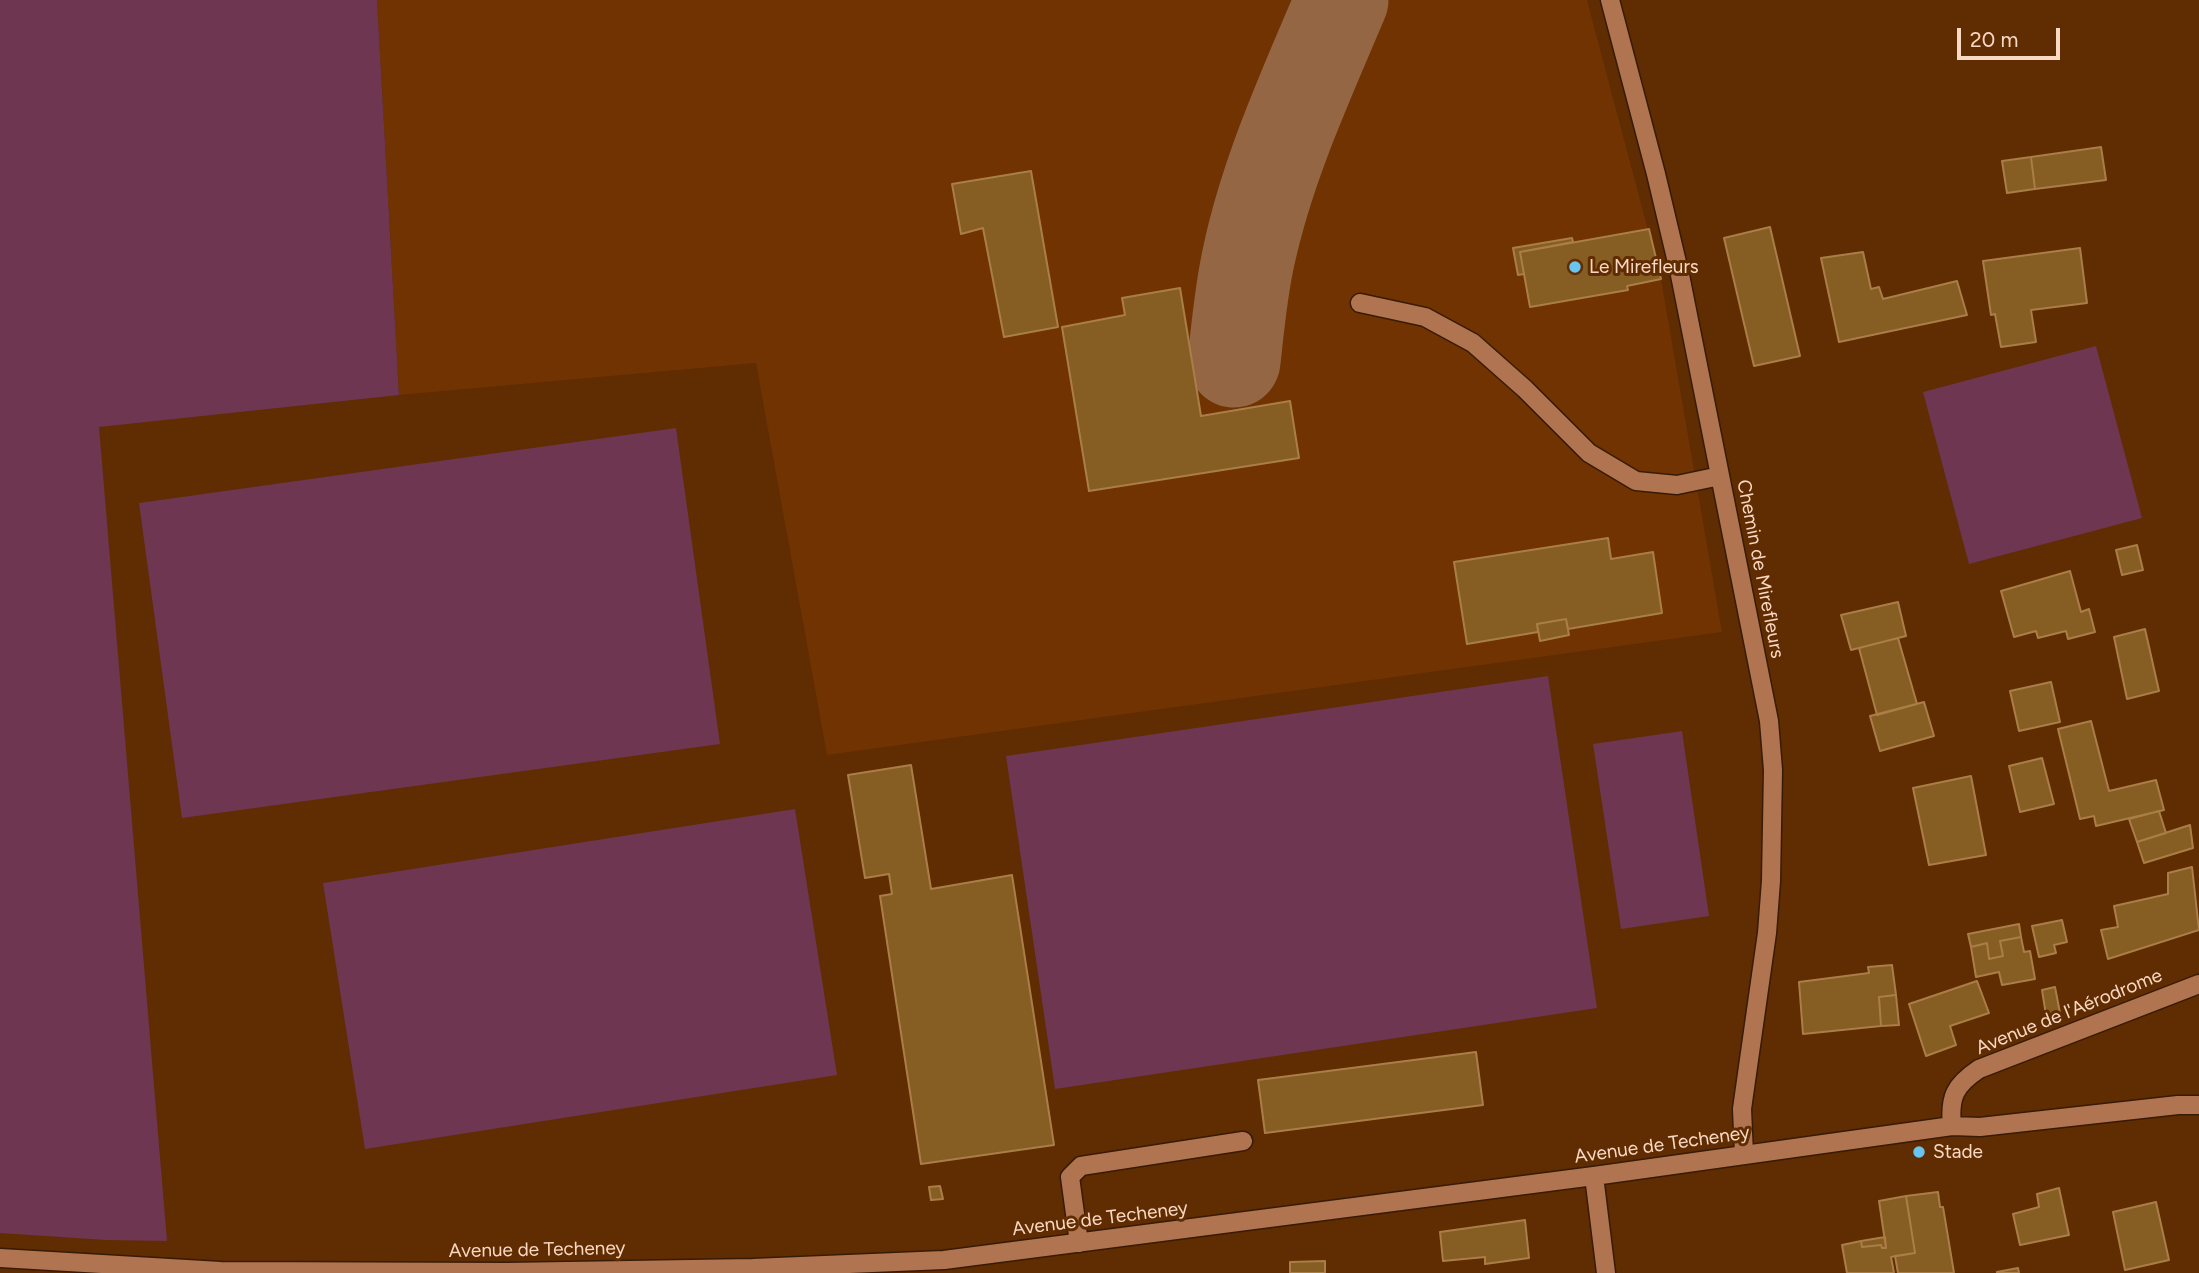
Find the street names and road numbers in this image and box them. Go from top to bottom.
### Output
street label: Chemin de Mirefleurs [1731,478,1789,660]
street label: Avenue de l'Aérodrome [1973,964,2165,1060]
street label: Avenue de Techeney [1573,1121,1751,1169]
street label: Avenue de Techeney [1011,1197,1189,1241]
street label: Avenue de Techeney [448,1237,626,1263]

